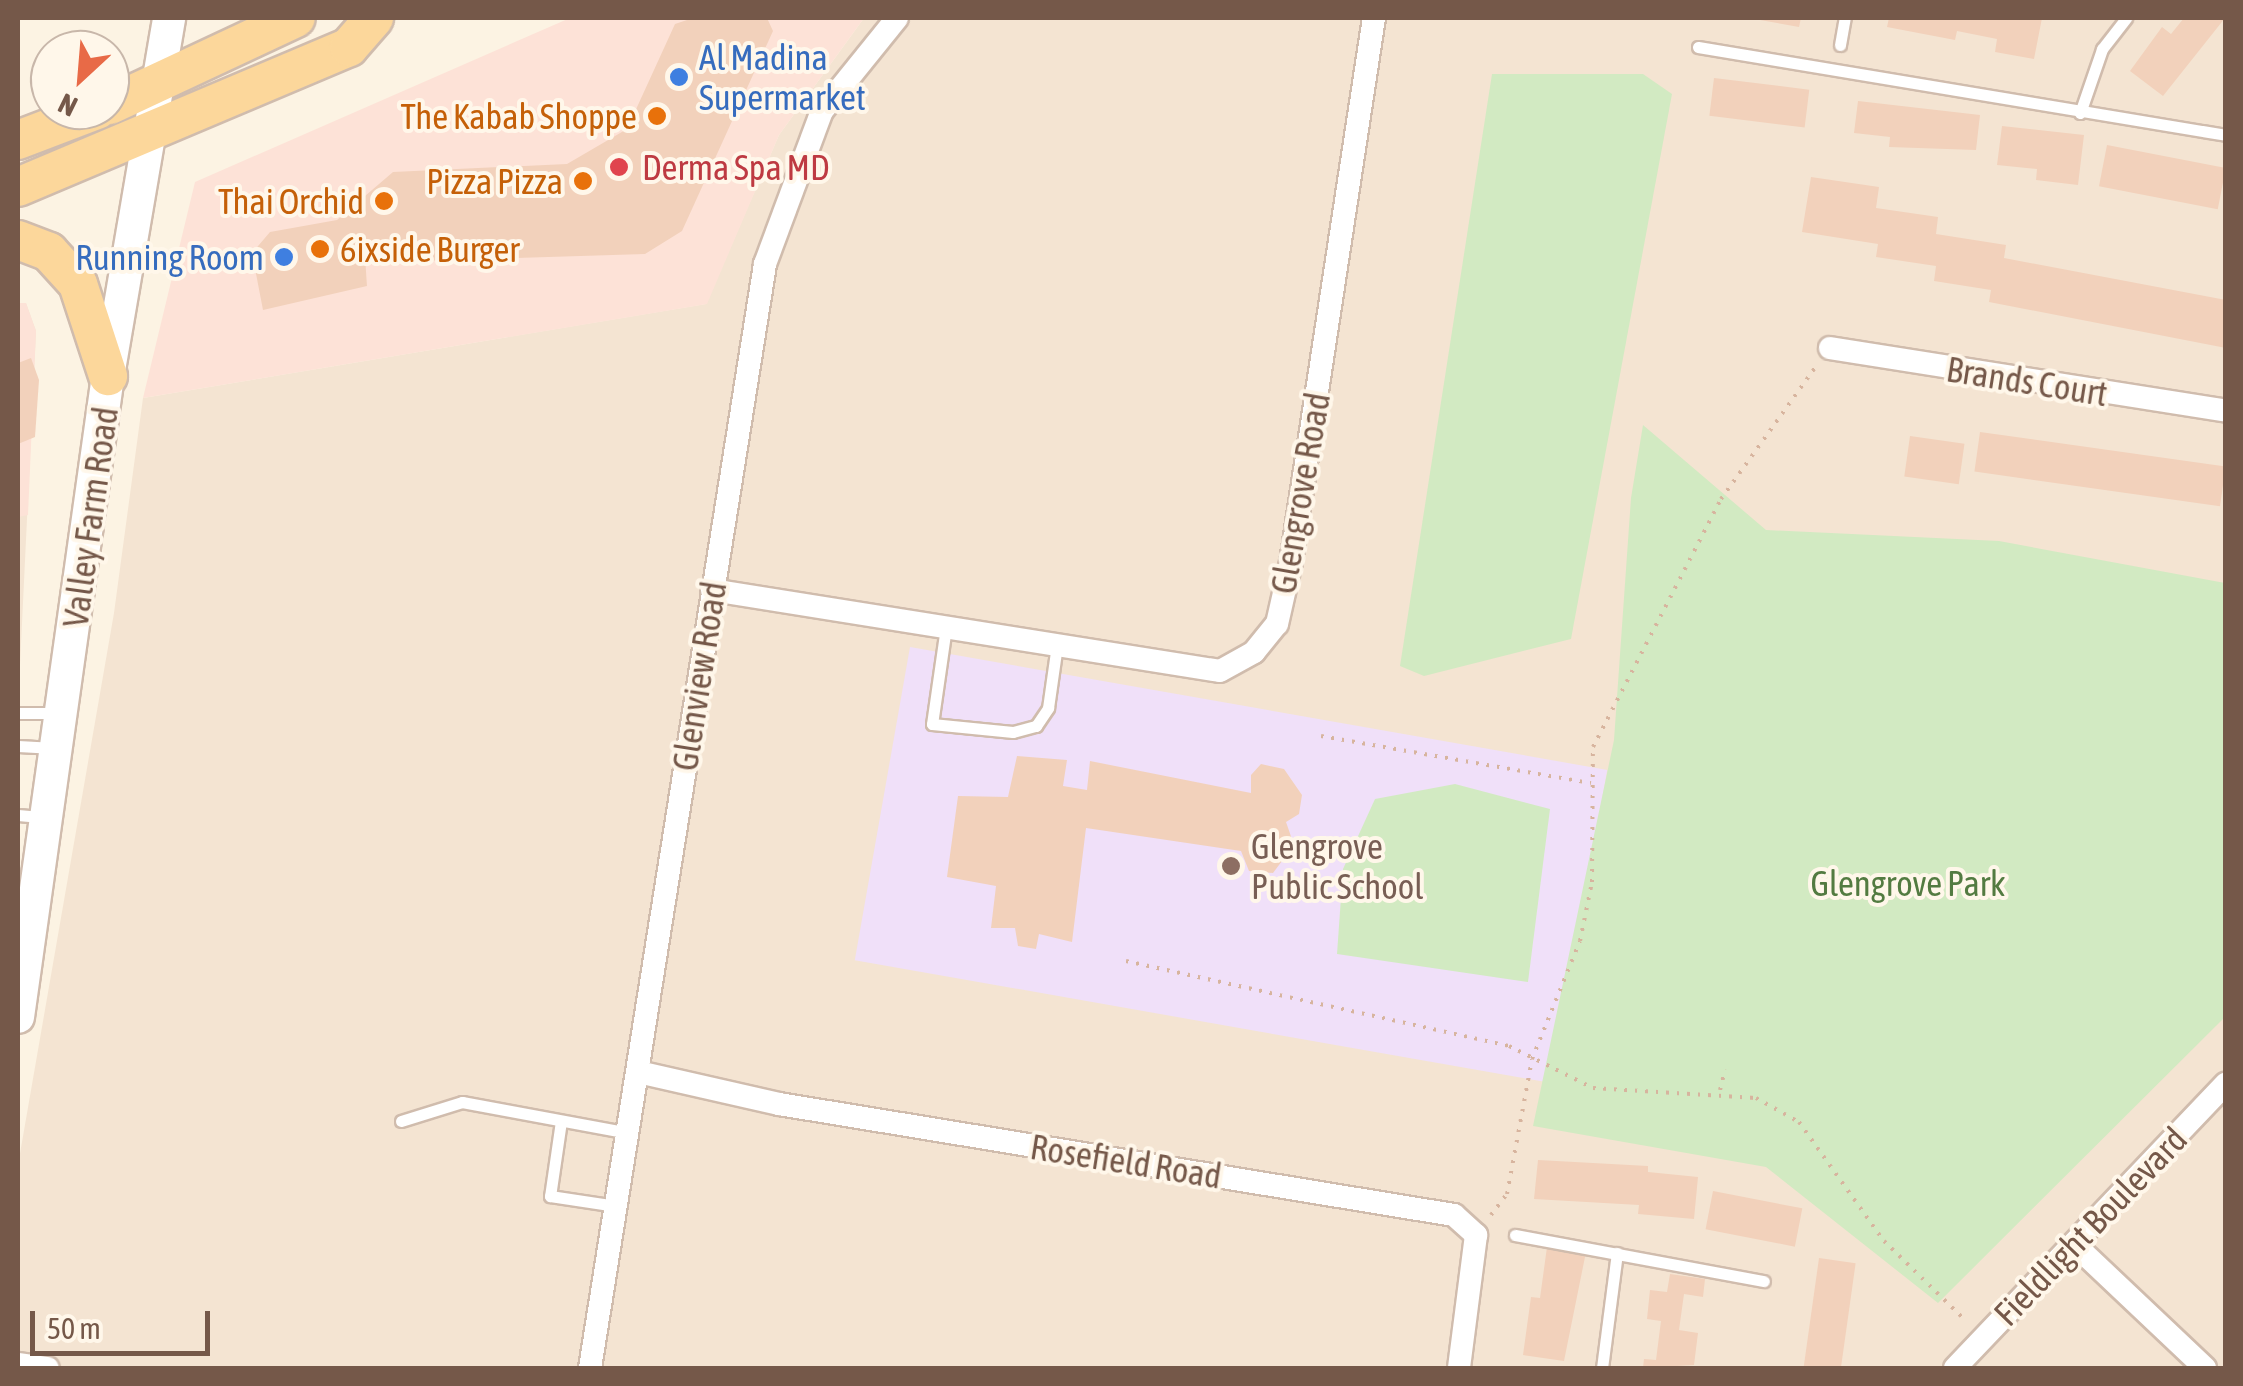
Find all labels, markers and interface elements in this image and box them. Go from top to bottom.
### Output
north arrow [30,30,130,130]
place label: Al Madina Supermarket [699,36,866,118]
marker: Al Madina Supermarket [668,66,690,88]
text: N [53,87,82,123]
place label: The Kabab Shoppe [401,95,637,137]
marker: The Kabab Shoppe [646,105,668,127]
place label: Derma Spa MD [642,146,829,188]
marker: Derma Spa MD [606,154,632,180]
place label: Pizza Pizza [426,160,563,202]
marker: Pizza Pizza [572,170,594,192]
place label: Thai Orchid [218,180,364,222]
marker: Thai Orchid [373,190,395,212]
place label: 6ixside Burger [340,228,520,270]
place label: Running Room [75,236,264,278]
marker: 6ixside Burger [309,238,331,260]
marker: Running Room [273,246,295,268]
street label: Brands Court [1944,348,2110,414]
street label: Glengrove Road [1262,389,1338,597]
street label: Valley Farm Road [54,404,126,630]
street label: Glenview Road [663,578,735,774]
place label: Glengrove Public School [1251,825,1424,907]
marker: Glengrove Public School [1220,855,1242,877]
park label: Glengrove Park [1810,862,2006,904]
street label: Fieldlight Boulevard [1985,1118,2195,1334]
street label: Rosefield Road [1027,1125,1225,1197]
scale bar [35,1291,215,1353]
text: 50 m [47,1311,101,1345]

